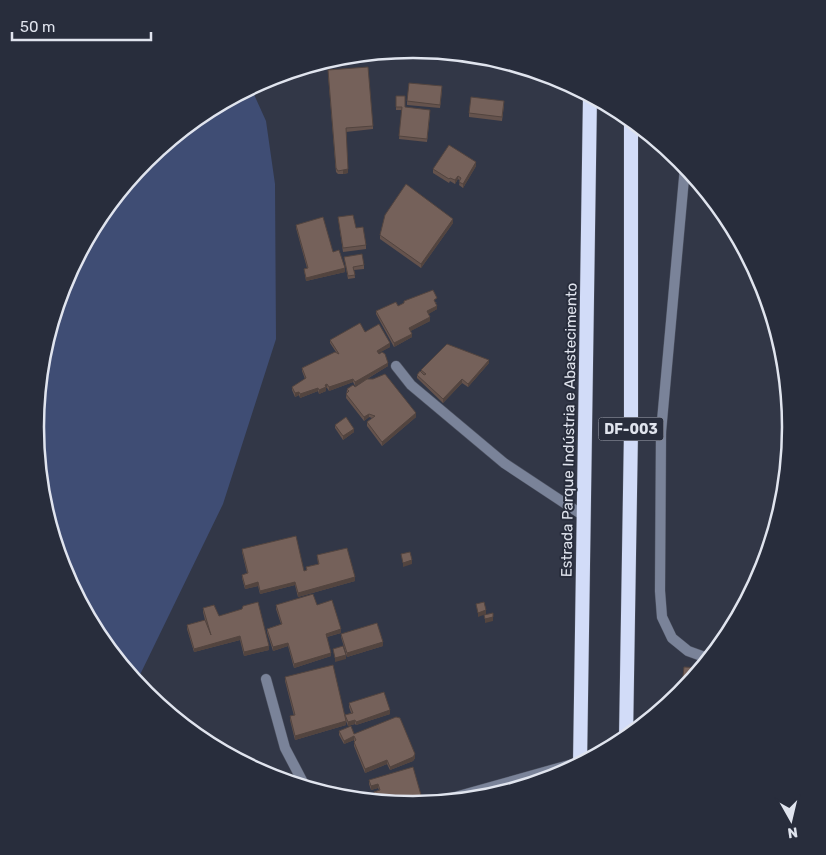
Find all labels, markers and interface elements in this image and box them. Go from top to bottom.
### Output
scale bar [12,10,151,42]
text: 50 m [20,18,55,36]
street label: Estrada Parque Indústria e Abastecimento [557,283,581,577]
road number: DF-003 [598,418,664,440]
north arrow [766,795,816,845]
text: N [787,823,799,841]

